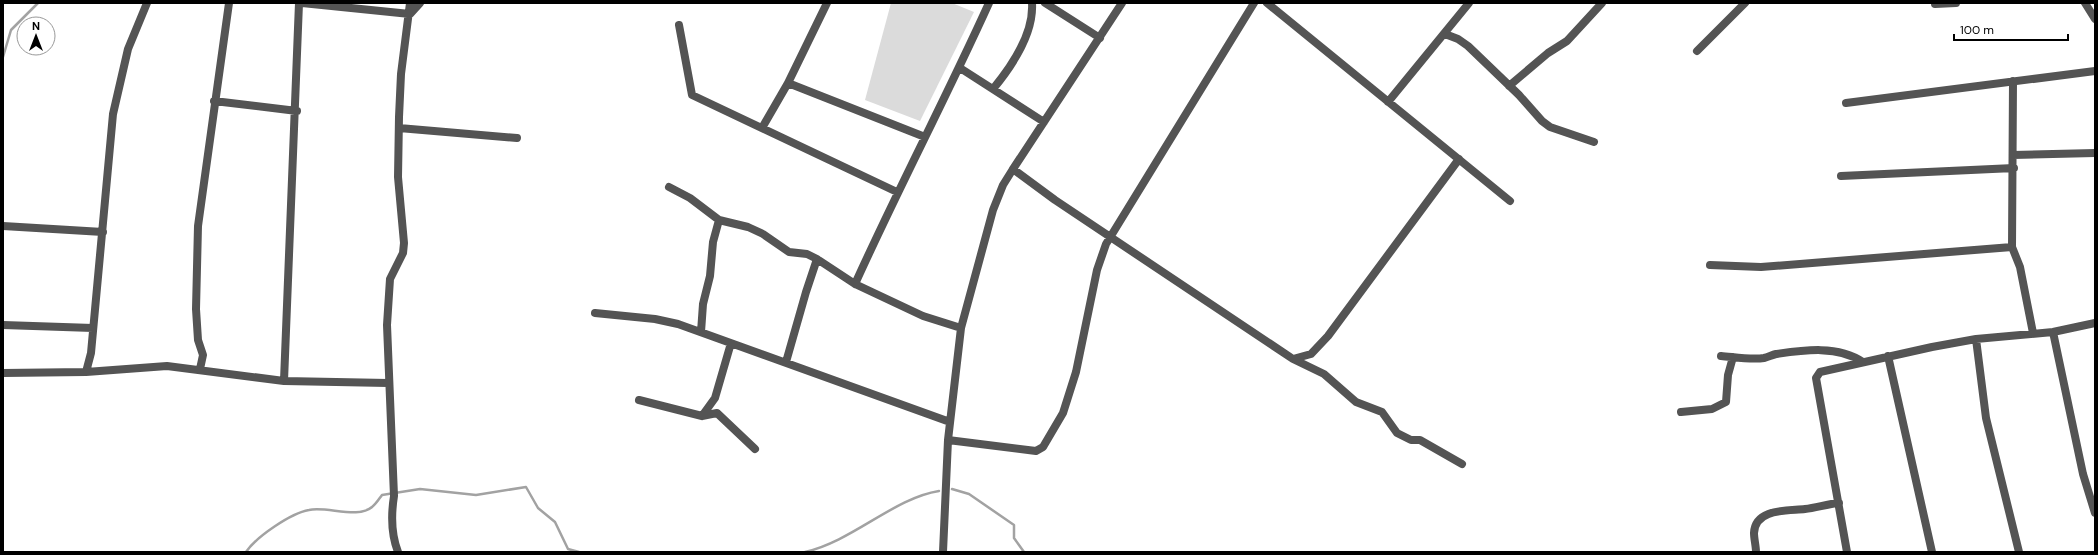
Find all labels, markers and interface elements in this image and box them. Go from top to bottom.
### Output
north arrow [16,16,56,56]
scale bar [1954,16,2068,42]
text: N [32,19,40,33]
text: 100 m [1960,22,1994,38]

